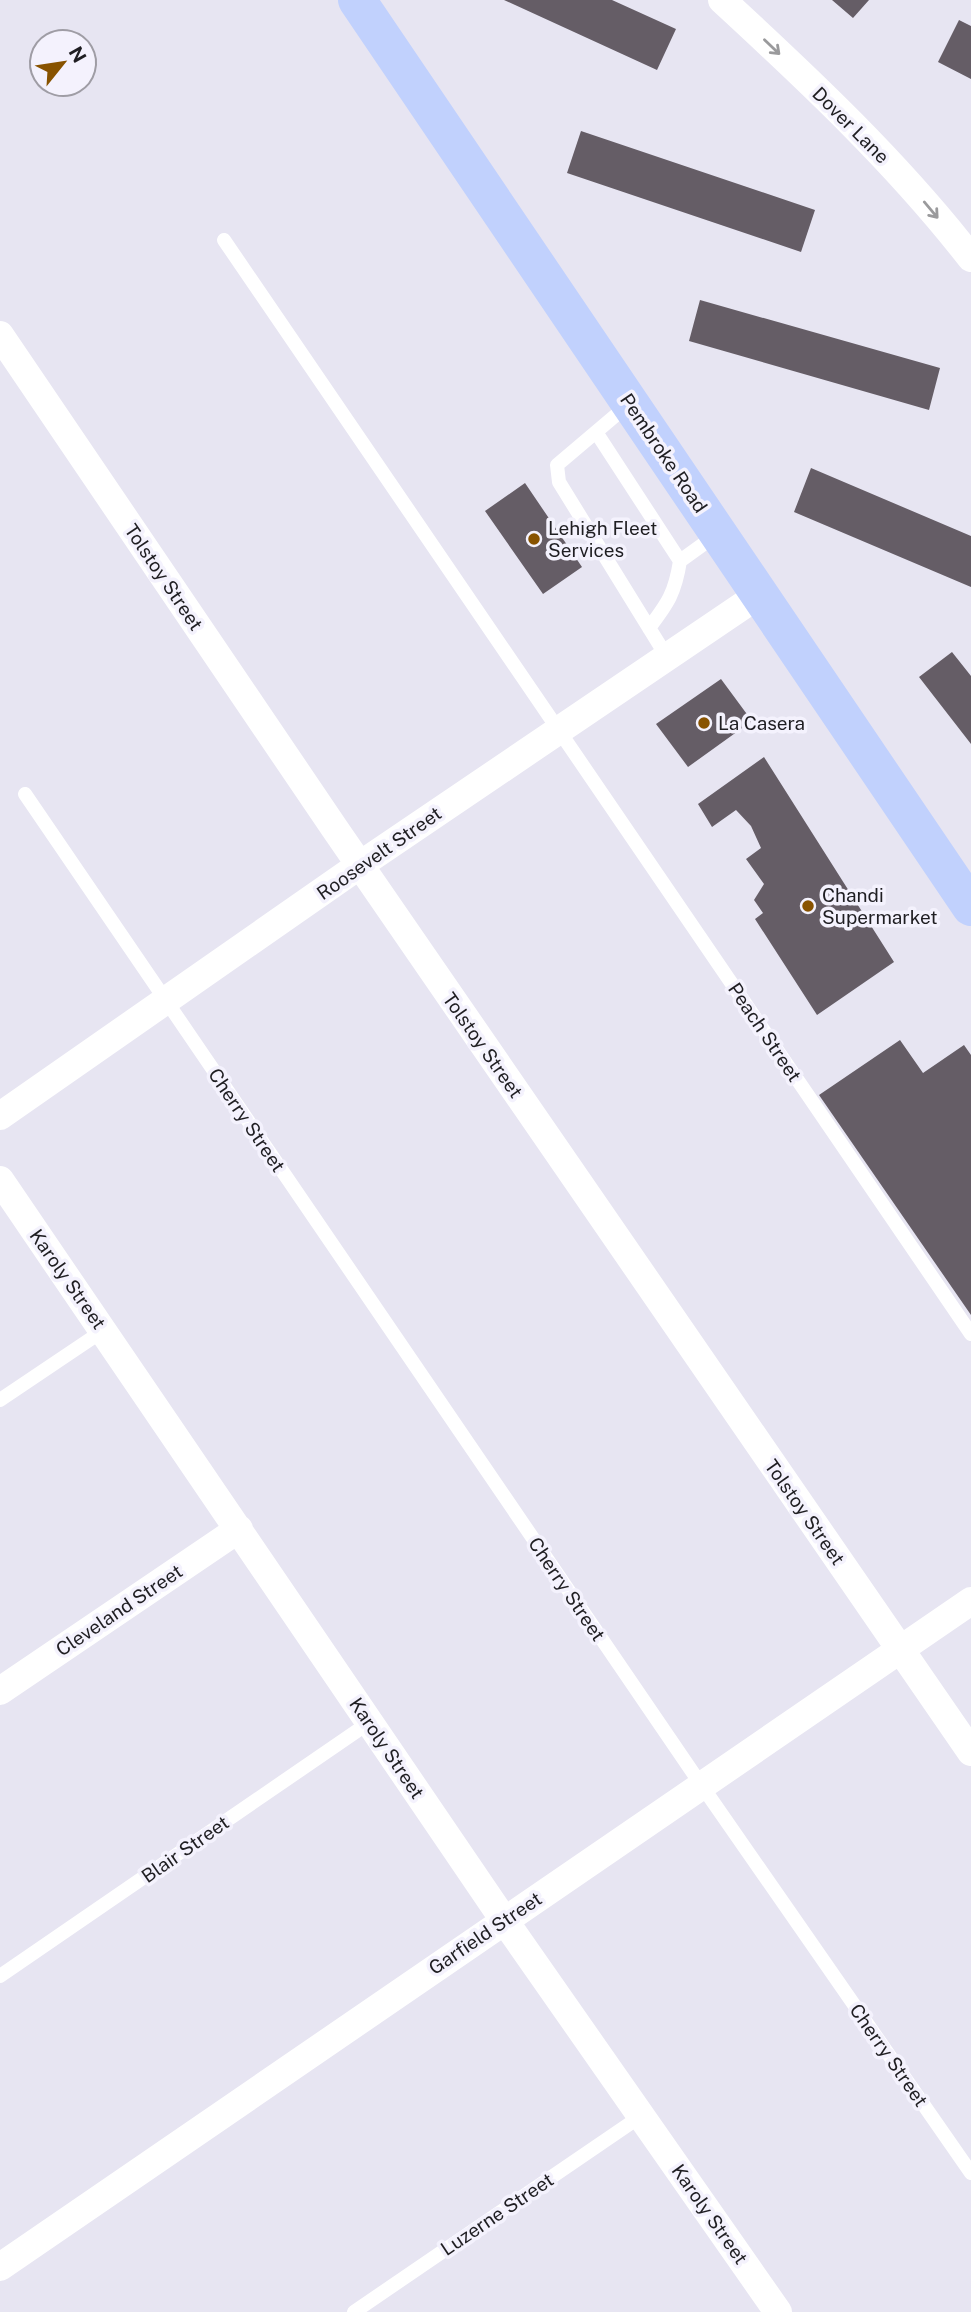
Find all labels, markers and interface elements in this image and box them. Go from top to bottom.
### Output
north arrow [28,28,98,98]
one-way arrow [763,38,780,55]
text: N [64,43,91,66]
street label: Dover Lane [808,82,894,168]
one-way arrow [923,200,938,218]
street label: Pembroke Road [616,389,712,517]
place label: Lehigh Fleet Services [548,517,657,561]
street label: Tolstoy Street [120,520,208,634]
marker: Lehigh Fleet Services [526,531,542,547]
place label: La Casera [718,712,805,734]
marker: La Casera [696,715,712,731]
street label: Roosevelt Street [313,802,445,904]
place label: Chandi Supermarket [822,884,938,928]
marker: Chandi Supermarket [800,898,816,914]
street label: Peach Street [724,978,806,1086]
street label: Tolstoy Street [439,988,527,1102]
street label: Cherry Street [204,1064,290,1176]
street label: Karoly Street [25,1225,111,1333]
street label: Tolstoy Street [761,1455,849,1569]
street label: Cherry Street [524,1533,610,1645]
street label: Cleveland Street [52,1560,186,1660]
street label: Karoly Street [345,1693,429,1803]
street label: Blair Street [137,1811,233,1887]
street label: Garfield Street [424,1887,546,1979]
street label: Cherry Street [846,1999,932,2111]
street label: Karoly Street [667,2160,753,2268]
street label: Luzerne Street [437,2168,557,2260]

